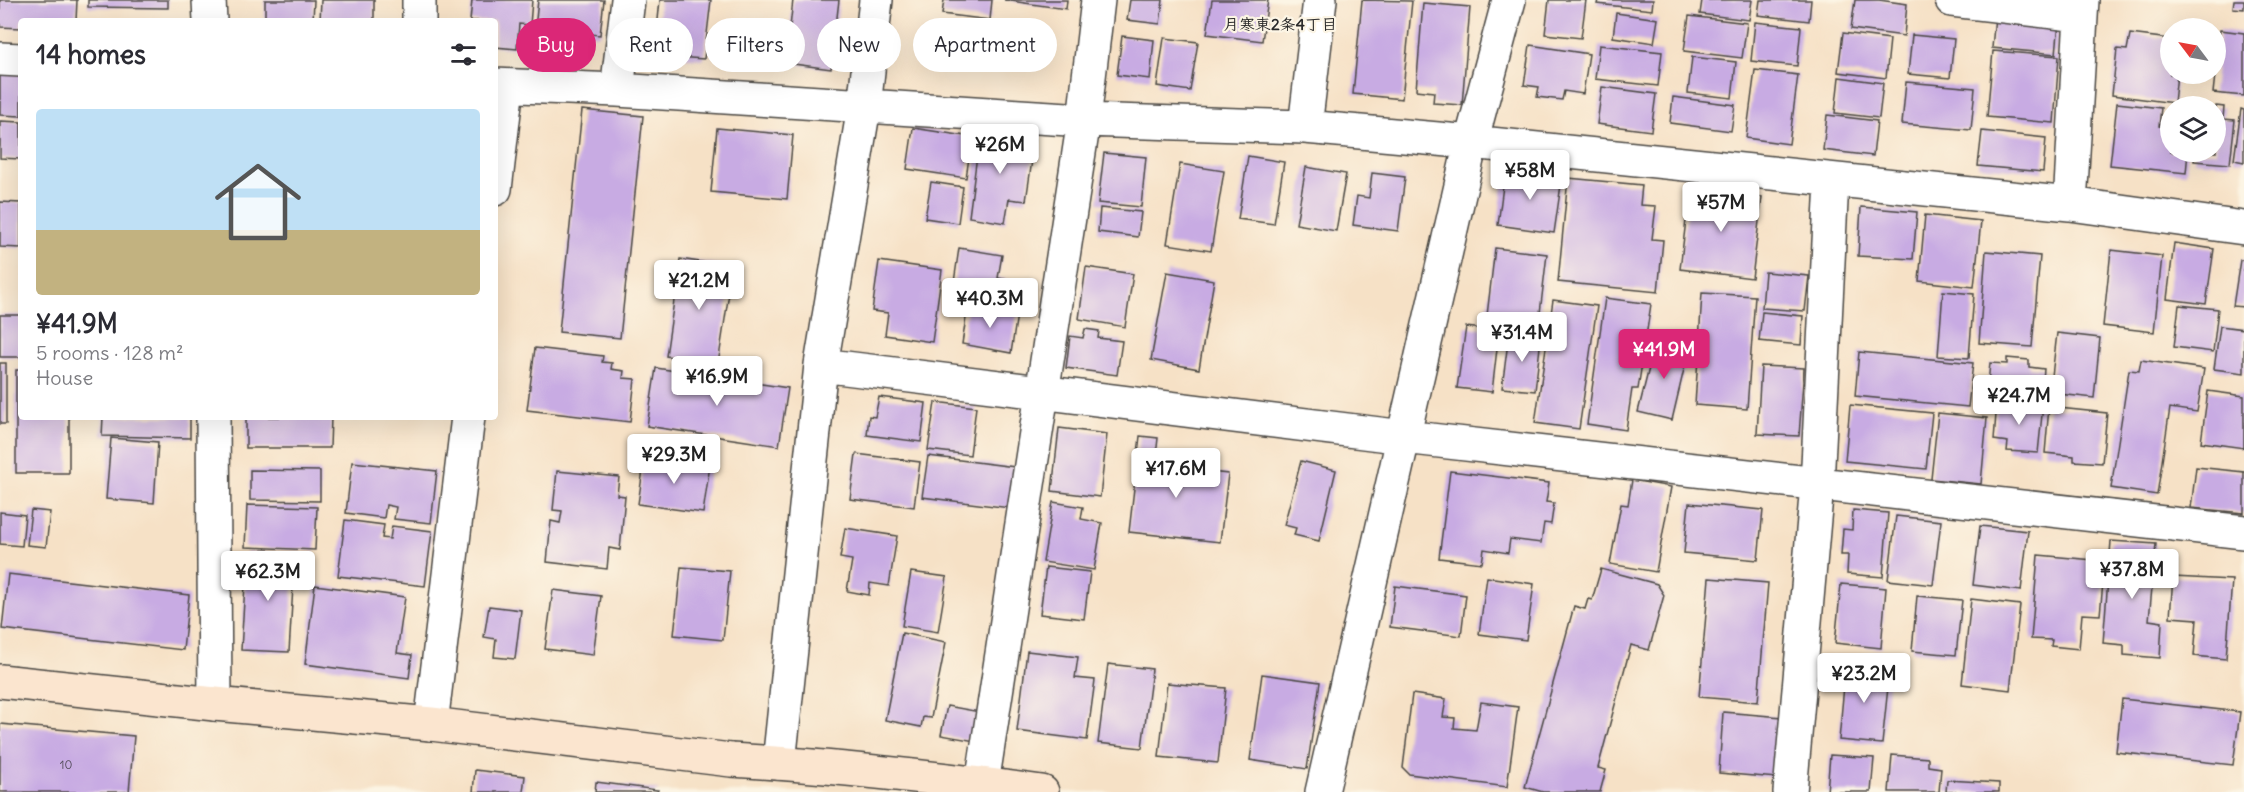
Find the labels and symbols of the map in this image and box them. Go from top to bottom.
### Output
district label: 月寒東2条4丁目 [1223,14,1337,34]
north arrow [2160,18,2226,84]
pin: ¥26M [964,124,1036,175]
pin: ¥58M [1494,150,1566,201]
pin: ¥57M [1685,182,1757,233]
pin: ¥21.2M [650,260,748,311]
pin: ¥40.3M [941,278,1039,329]
pin: ¥31.4M [1473,312,1571,363]
pin: ¥41.9M [1615,329,1713,380]
pin: ¥16.9M [668,356,766,407]
pin: ¥24.7M [1970,375,2068,426]
pin: ¥29.3M [625,434,723,485]
pin: ¥17.6M [1127,448,1225,499]
pin: ¥37.8M [2083,549,2181,600]
pin: ¥62.3M [219,551,317,602]
pin: ¥23.2M [1815,653,1913,704]
house number: 10 [60,757,72,772]

